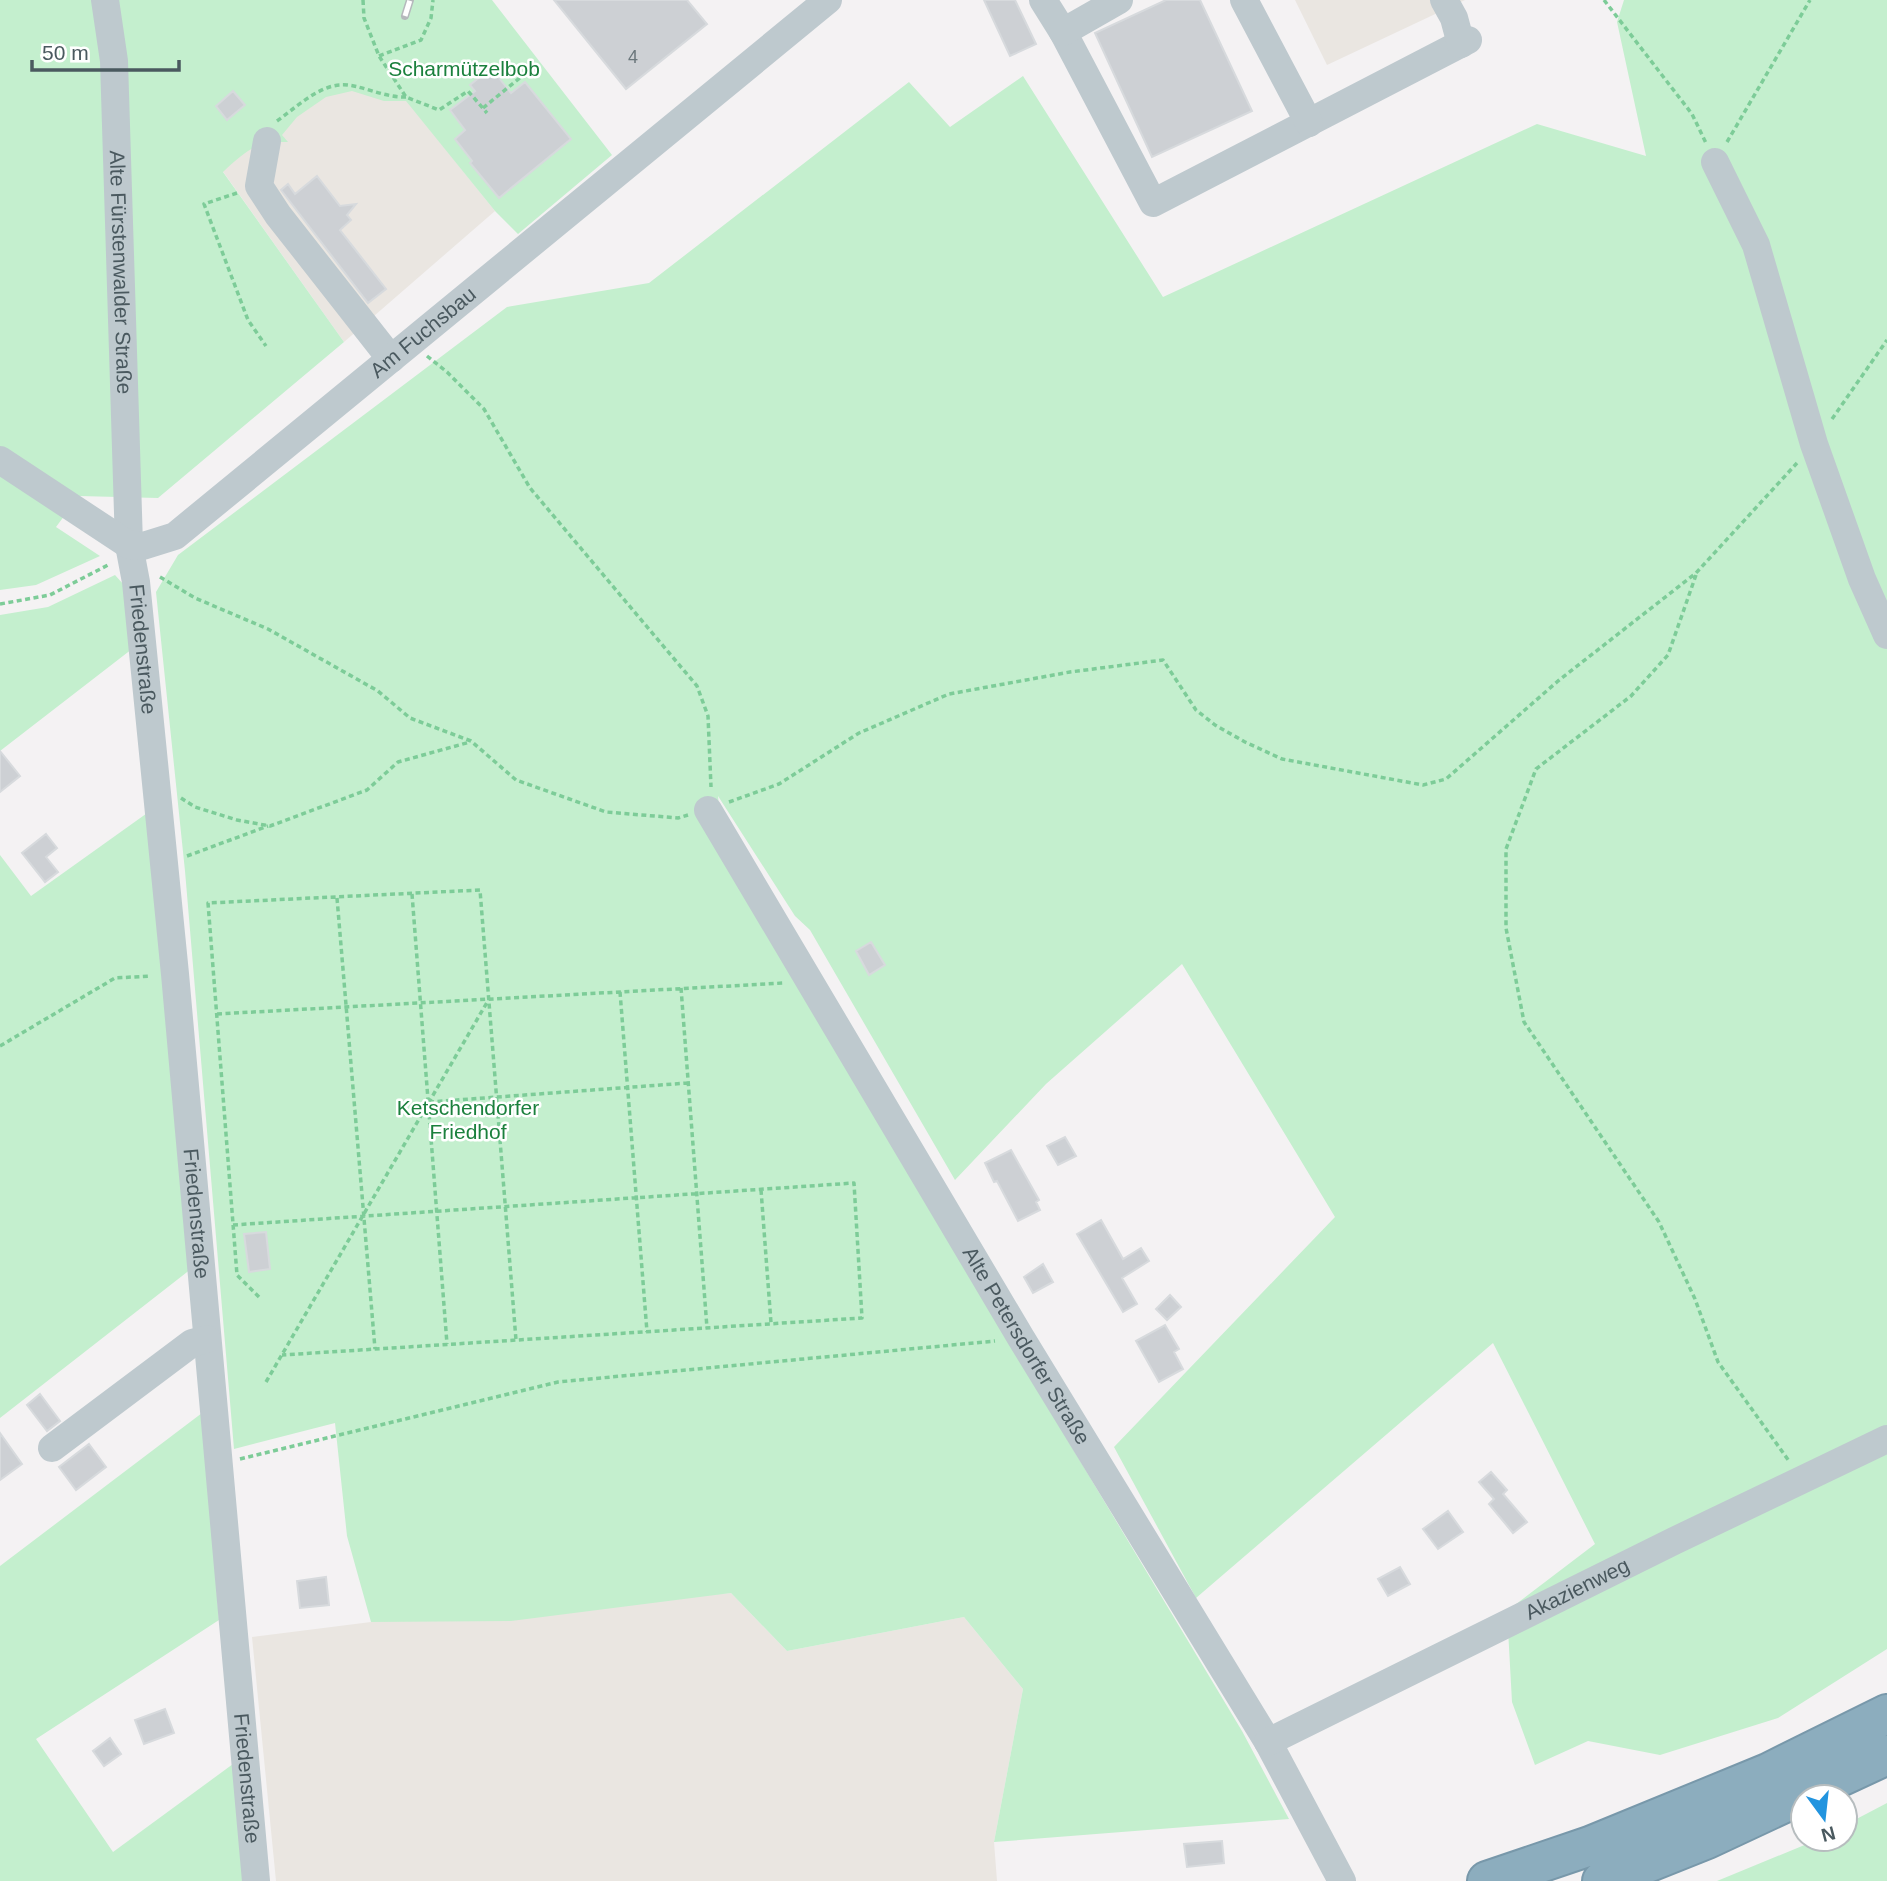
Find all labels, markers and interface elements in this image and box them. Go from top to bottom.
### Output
scale bar [32,28,178,72]
text: 50 m [42,41,89,64]
house number: 4 [628,47,638,67]
park label: Scharmützelbob [388,57,540,80]
street label: Alte Fürstenwalder Straße [106,150,136,395]
street label: Am Fuchsbau [365,282,480,382]
street label: Friedenstraße [125,583,161,715]
park label: Ketschendorfer Friedhof [397,1096,539,1143]
street label: Friedenstraße [180,1147,214,1280]
street label: Alte Petersdorfer Straße [958,1242,1095,1448]
street label: Akazienweg [1521,1553,1633,1624]
street label: Friedenstraße [230,1712,265,1844]
north arrow [1789,1783,1859,1853]
text: N [1819,1822,1838,1846]

